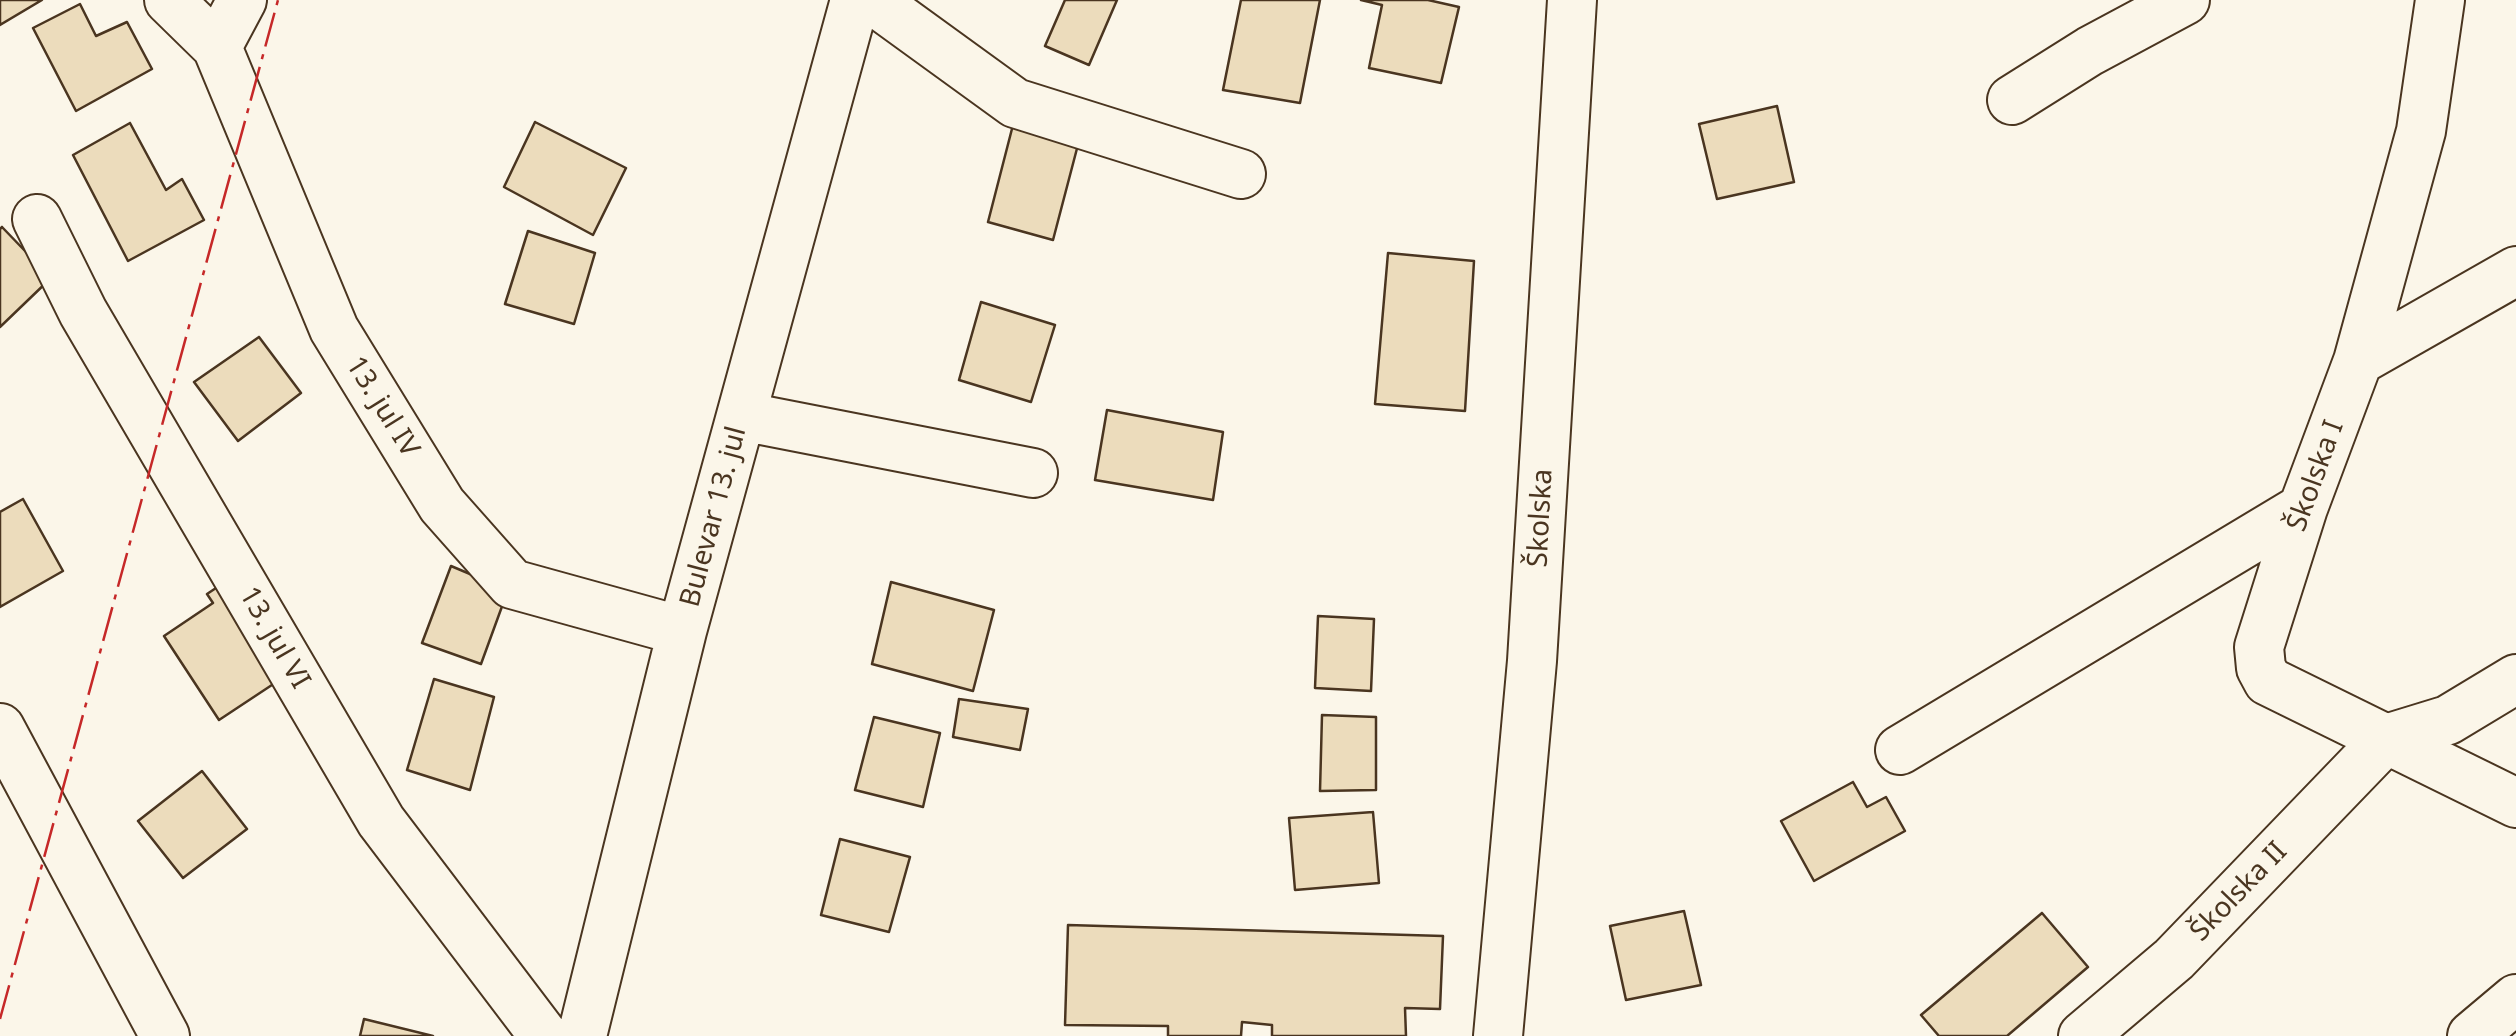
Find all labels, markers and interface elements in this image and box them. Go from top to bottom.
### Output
street label: 13. jul IV [338,351,426,463]
street label: Školska I [2280,416,2352,536]
street label: Bulevar 13. jul [674,423,754,611]
street label: Školska [1522,468,1560,568]
street label: 13. jul VI [231,581,317,695]
street label: Školska II [2184,835,2294,949]

